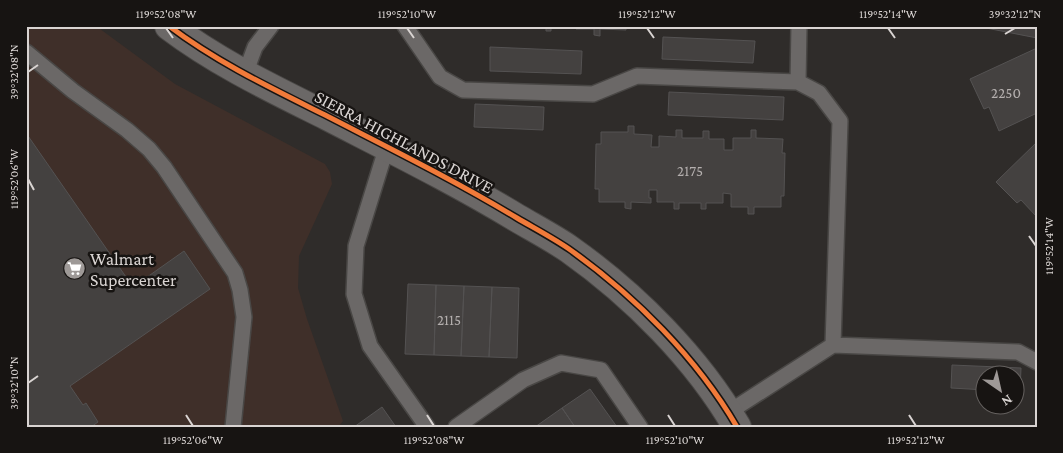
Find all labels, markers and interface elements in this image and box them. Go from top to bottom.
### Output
text: 119°52'08"W [136,7,196,21]
text: 119°52'10"W [378,7,436,21]
text: 119°52'12"W [618,7,676,21]
text: 119°52'14"W [859,7,917,21]
text: 39°32'12"N [989,7,1041,21]
text: 39°32'08"N [7,44,21,100]
house number: 2250 [991,85,1021,101]
street label: SIERRA HIGHLANDS DRIVE [311,86,497,198]
text: 119°52'06"W [7,149,21,209]
house number: 2175 [677,163,703,179]
text: 119°52'14"W [1042,217,1056,275]
place label: Walmart Supercenter [90,249,177,290]
supermarket icon: Walmart Supercenter [62,257,86,281]
house number: 2115 [437,312,461,328]
text: 39°32'10"N [7,356,21,410]
north arrow [976,366,1026,416]
text: N [998,391,1016,410]
text: 119°52'06"W [163,433,223,447]
text: 119°52'08"W [404,433,464,447]
text: 119°52'10"W [646,433,704,447]
text: 119°52'12"W [887,433,945,447]

